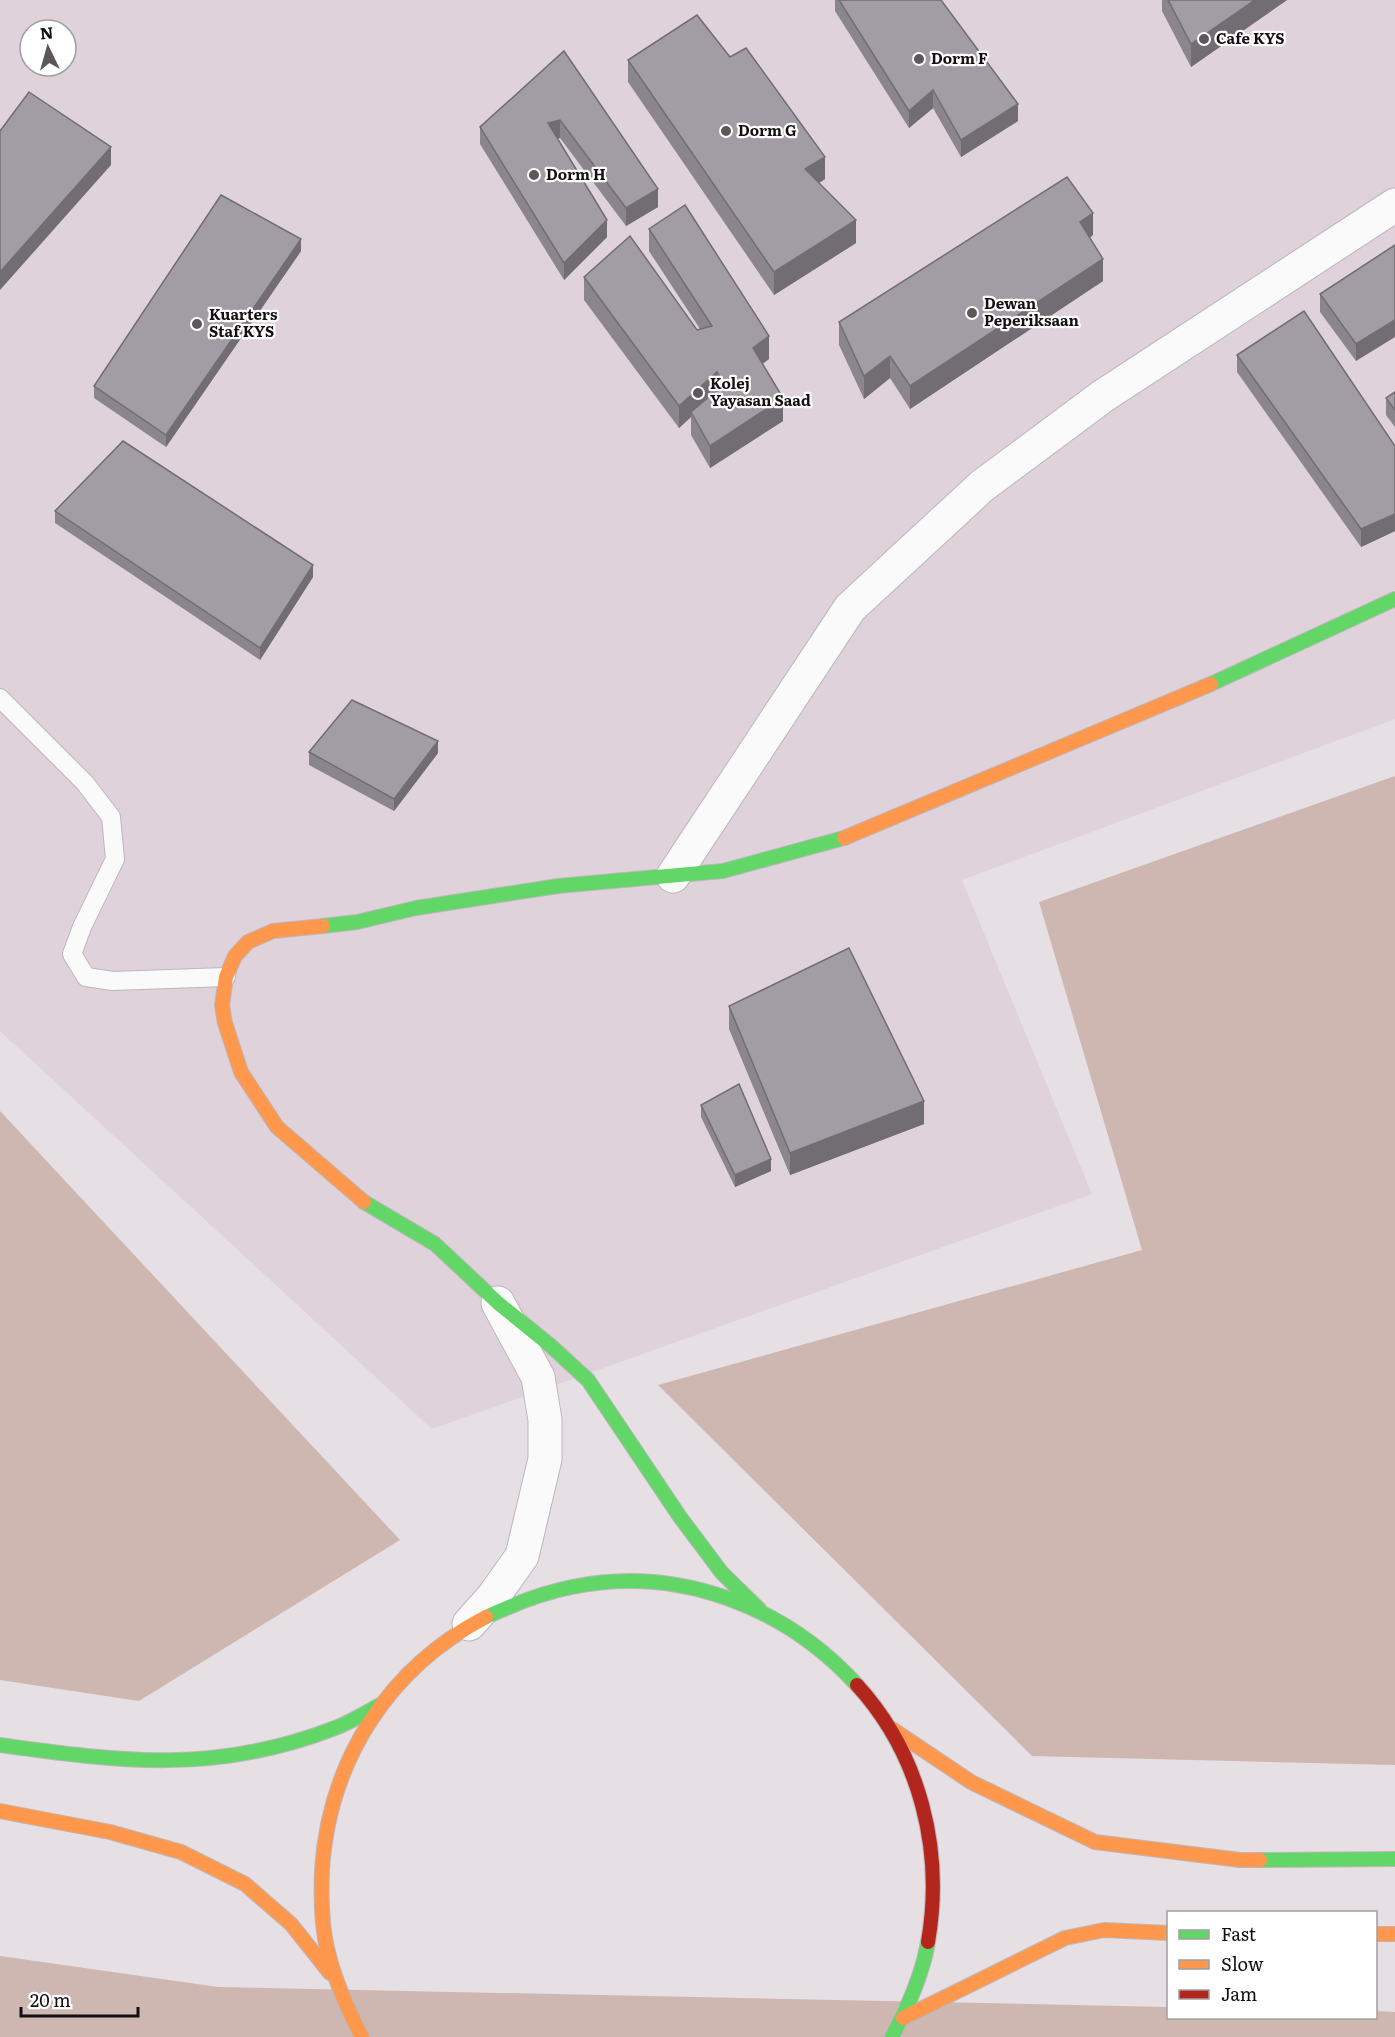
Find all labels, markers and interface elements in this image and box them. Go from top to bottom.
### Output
north arrow [18,18,78,78]
text: N [39,20,54,45]
place label: Cafe KYS [1216,26,1284,49]
marker: Cafe KYS [1197,32,1211,46]
place label: Dorm F [931,46,988,69]
marker: Dorm F [912,52,926,66]
place label: Dorm G [738,118,797,141]
marker: Dorm G [719,124,733,138]
place label: Dorm H [546,162,606,185]
marker: Dorm H [527,168,541,182]
place label: Dewan Peperiksaan [984,291,1080,331]
place label: Kuarters Staf KYS [209,302,278,342]
marker: Dewan Peperiksaan [965,306,979,320]
marker: Kuarters Staf KYS [190,317,204,331]
place label: Kolej Yayasan Saad [710,371,811,411]
marker: Kolej Yayasan Saad [691,386,705,400]
legend [1167,1911,1377,2019]
text: Fast [1221,1920,1257,1947]
text: Slow [1221,1950,1264,1977]
scale bar [21,1980,138,2018]
text: Jam [1221,1980,1257,2007]
text: 20 m [30,1986,71,2013]

